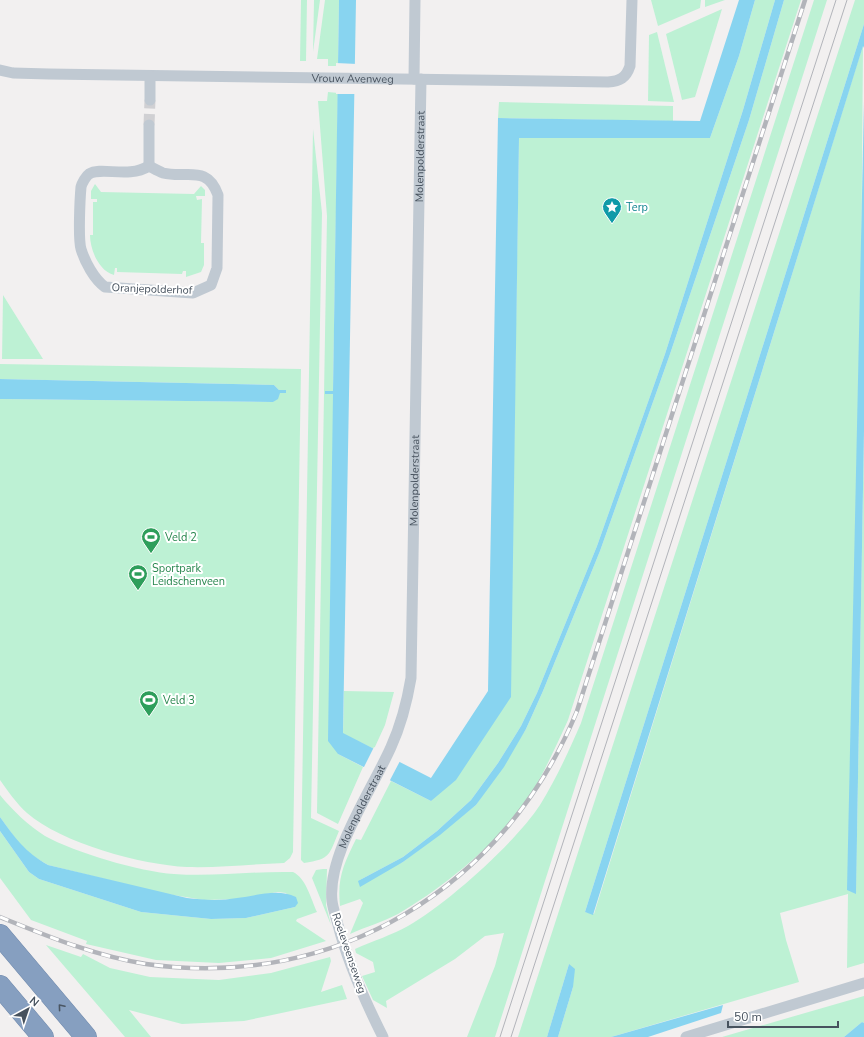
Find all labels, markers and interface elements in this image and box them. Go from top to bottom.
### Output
street label: Vrouw Avenweg [310,70,394,86]
street label: Molenpolderstraat [411,111,428,202]
place icon: Terp [601,196,623,224]
place label: Terp [626,200,648,215]
street label: Oranjepolderhof [111,280,193,298]
street label: Molenpolderstraat [406,435,423,526]
sports icon: Veld 2 [140,526,162,554]
place label: Veld 2 [164,530,197,545]
place label: Sportpark Leidschenveen [152,561,225,589]
sports icon: Sportpark Leidschenveen [127,563,149,591]
sports icon: Veld 3 [138,689,160,717]
place label: Veld 3 [162,693,195,708]
street label: Molenpolderstraat [335,762,389,850]
street label: Roeleveenseweg [328,911,370,995]
north arrow [8,989,48,1029]
text: N [26,993,42,1010]
scale bar [728,1003,838,1029]
one-way arrow [59,1005,66,1012]
text: 50 m [734,1009,762,1025]

